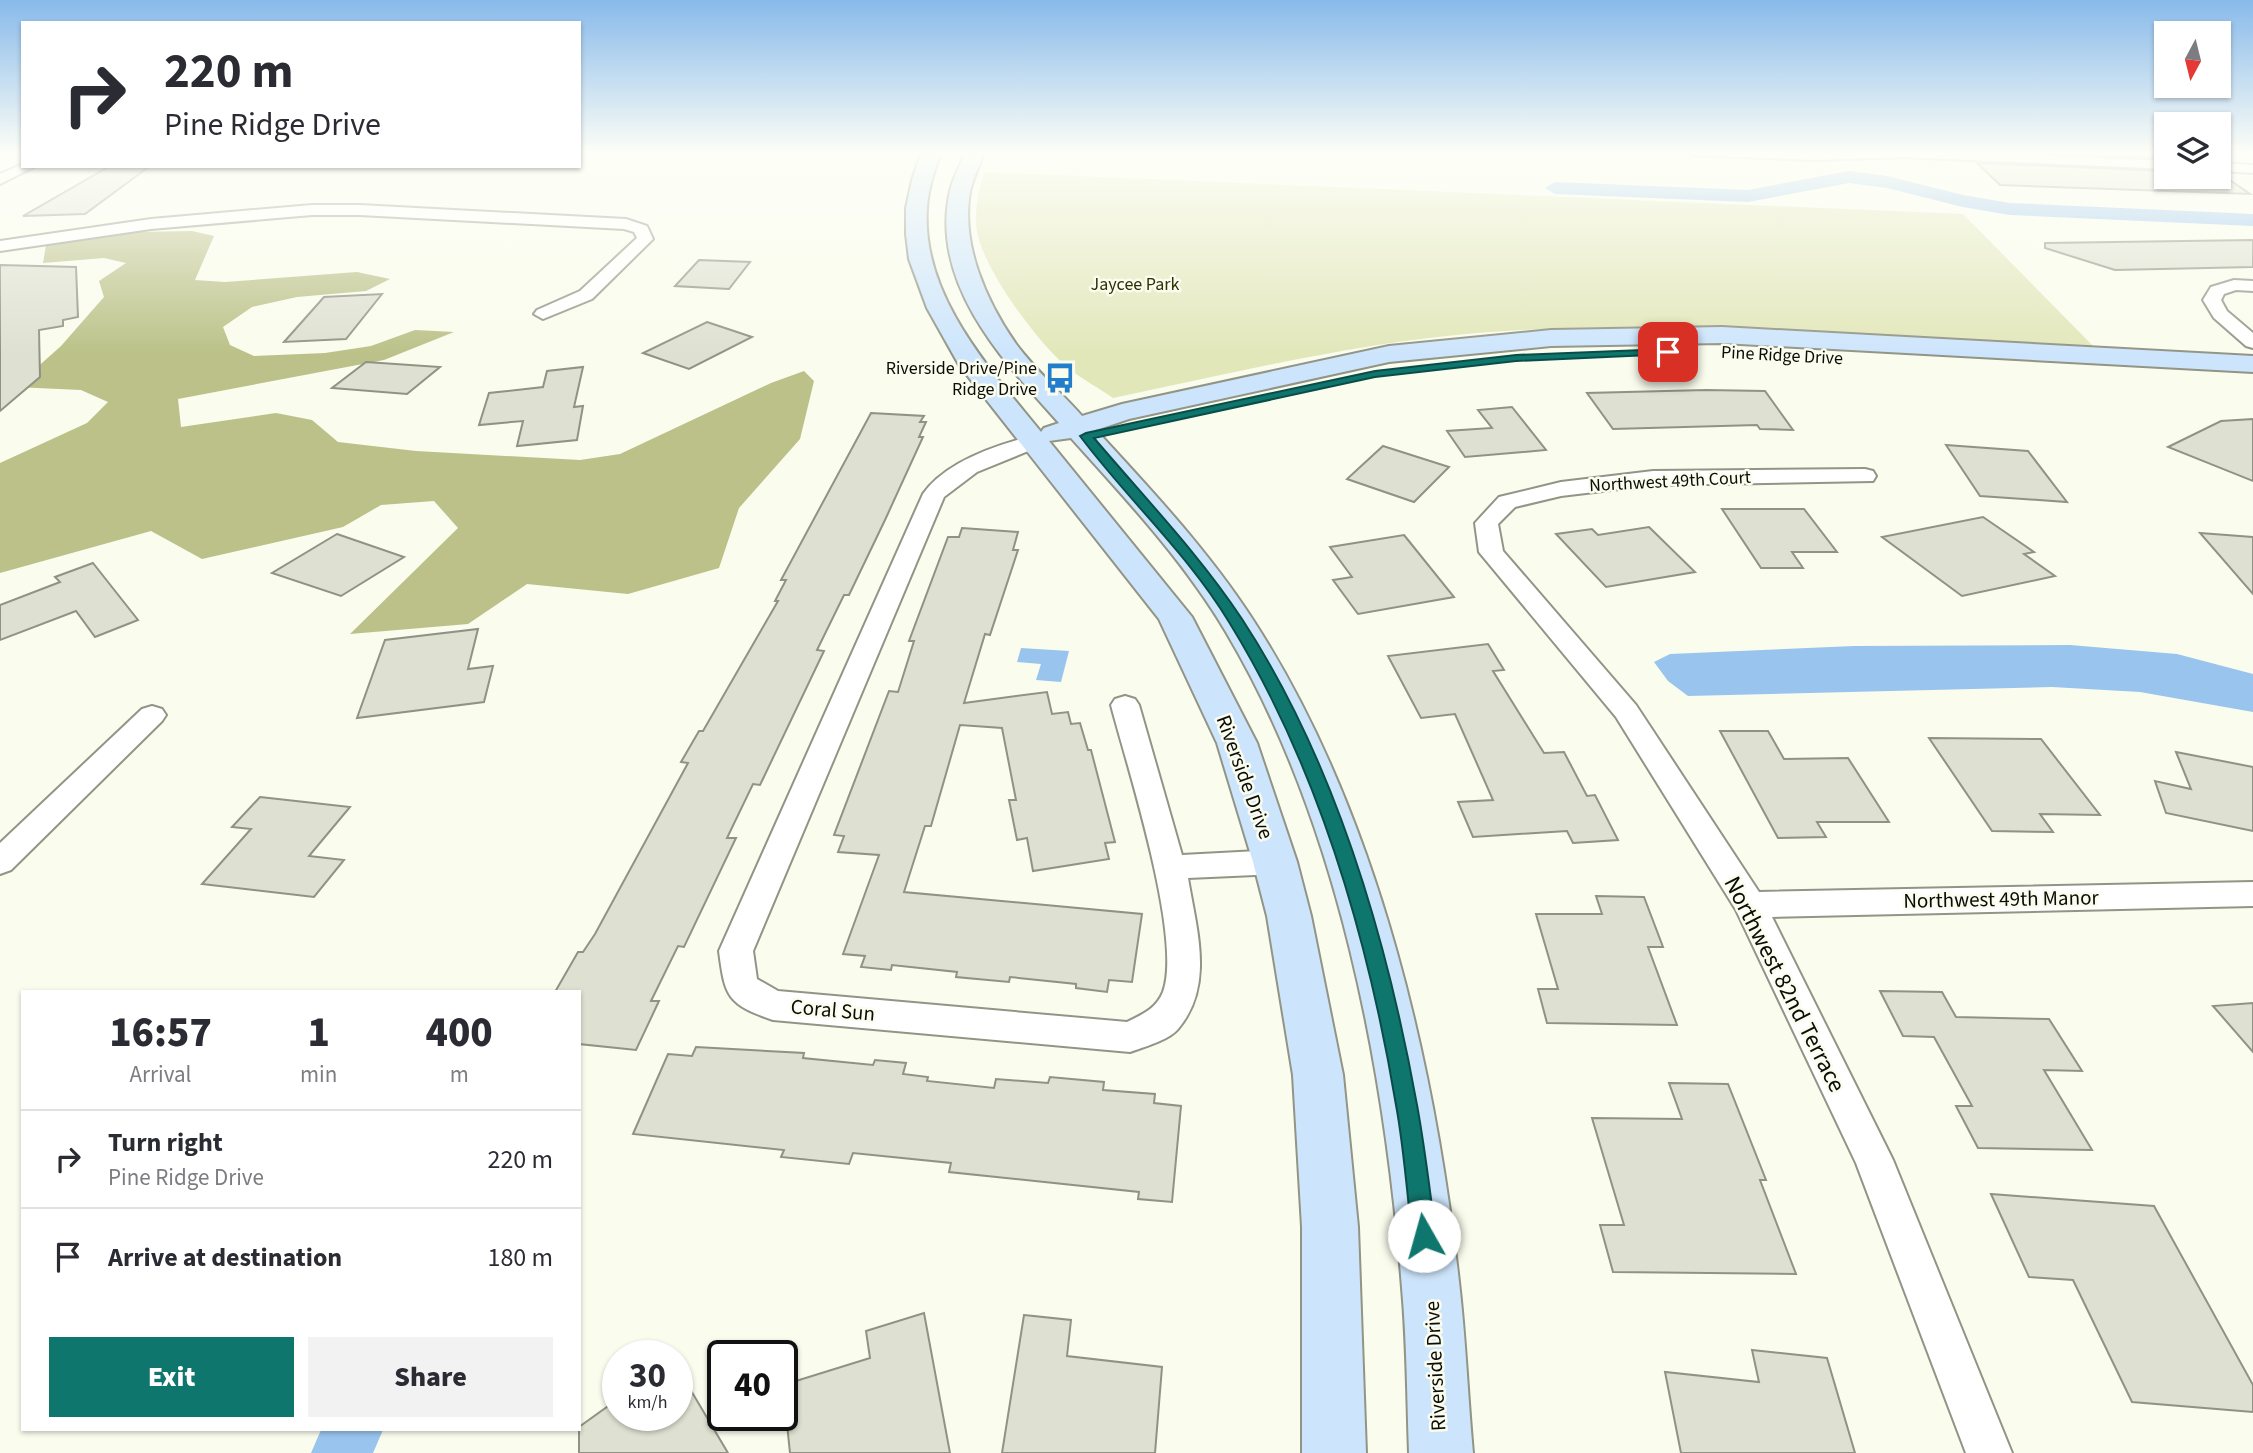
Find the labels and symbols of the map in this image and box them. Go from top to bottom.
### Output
north arrow [2154,21,2231,98]
park label: Jaycee Park [1091,272,1180,297]
pin [1638,322,1698,382]
street label: Pine Ridge Drive [1720,340,1844,371]
place label: Riverside Drive/Pine Ridge Drive [886,356,1037,402]
bus stop icon: Riverside Drive/Pine Ridge Drive [1043,361,1077,395]
street label: Northwest 49th Court [1589,465,1751,498]
street label: Riverside Drive [1209,711,1281,843]
street label: Northwest 82nd Terrace [1715,870,1854,1098]
street label: Northwest 49th Manor [1903,882,2100,916]
street label: Coral Sun [790,991,876,1029]
position arrow [1387,1199,1461,1273]
street label: Riverside Drive [1417,1300,1453,1432]
speed limit sign: 40 [707,1340,798,1431]

